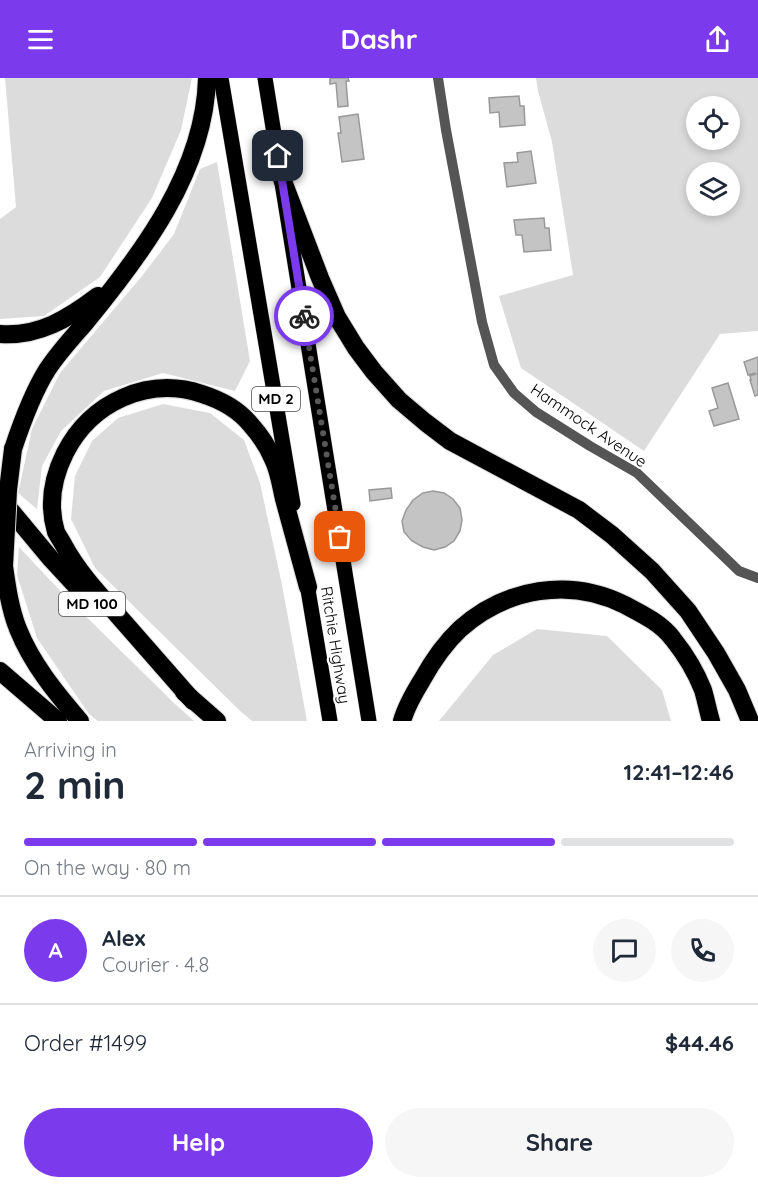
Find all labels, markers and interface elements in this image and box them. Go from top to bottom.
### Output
text: Dashr [341,22,417,56]
icon: menu [24,23,57,56]
icon: share [701,23,734,56]
map controls [686,96,740,216]
button: locate [686,96,740,150]
pin [252,130,303,181]
icon: home [261,139,294,172]
button: layers [686,162,740,216]
courier [274,286,334,346]
icon: bike [288,300,321,333]
street label: Hammock Avenue [527,379,651,471]
road number: MD 2 [252,387,300,411]
pin [314,511,365,562]
icon: bag [323,520,356,553]
street label: Ritchie Highway [317,585,355,705]
road number: MD 100 [59,592,125,616]
text: Arriving in [24,737,117,762]
text: 12:41–12:46 [623,758,734,786]
text: 2 min [24,760,126,809]
text: On the way · 80 m [24,855,191,880]
button: chat [593,919,656,982]
button: phone [671,919,734,982]
text: Alex [102,924,145,952]
text: A [48,936,63,964]
text: Courier · 4.8 [102,952,209,977]
text: Order #1499 [24,1029,147,1057]
text: $44.46 [665,1029,734,1057]
button: Help [24,1108,373,1177]
button: Share [385,1108,734,1177]

